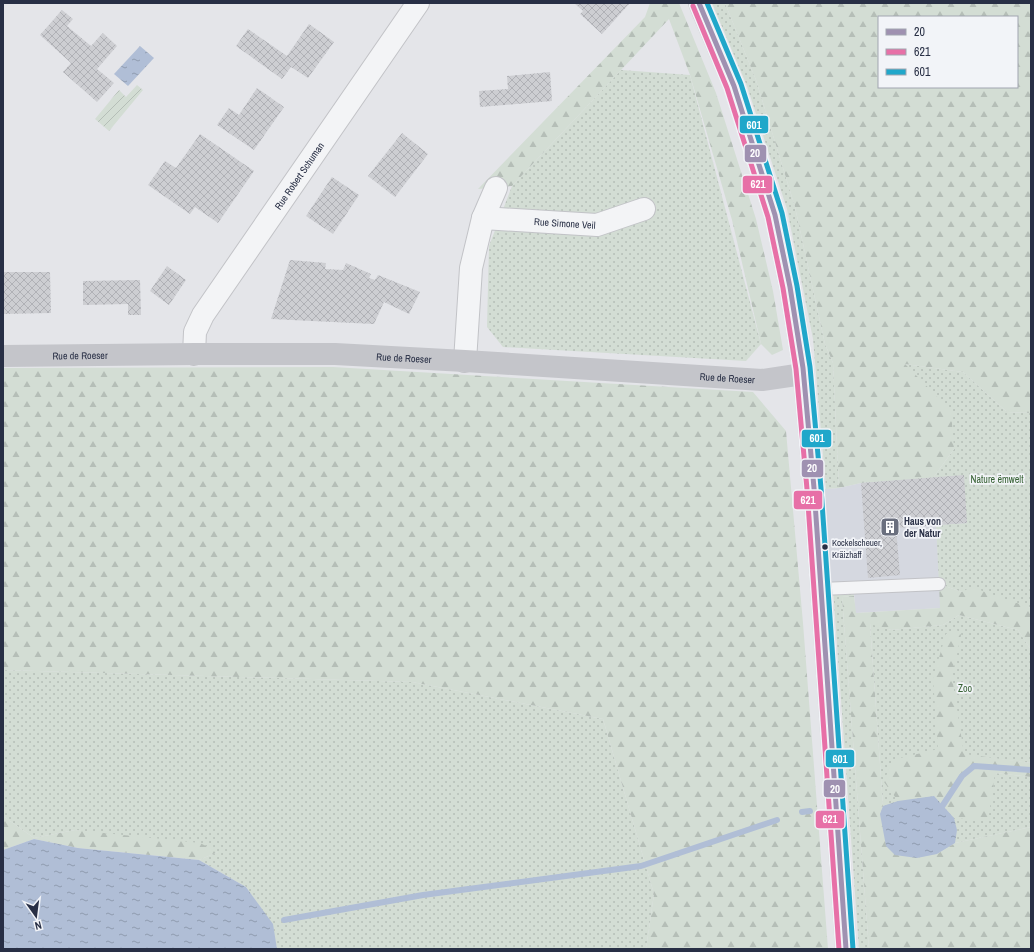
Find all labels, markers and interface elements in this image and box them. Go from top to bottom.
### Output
legend [878,16,1018,88]
text: 20 [914,24,925,40]
text: 621 [914,44,931,60]
text: 601 [914,64,931,80]
line badge: 601 [739,115,769,134]
text: 601 [746,118,762,132]
street label: Rue Robert Schuman [272,140,327,212]
line badge: 20 [744,144,767,163]
text: 20 [750,146,760,160]
line badge: 621 [742,175,773,194]
text: 621 [750,177,766,191]
street label: Rue Simone Veil [534,215,596,232]
street label: Rue de Roeser [52,349,108,362]
street label: Rue de Roeser [376,350,432,366]
street label: Rue de Roeser [699,370,755,387]
line badge: 601 [801,429,832,448]
text: 601 [809,431,825,445]
line badge: 20 [801,459,824,478]
text: 20 [807,461,817,475]
park label: Nature ëmwelt [971,473,1024,486]
line badge: 621 [793,490,823,510]
text: 621 [800,493,816,507]
place label: Haus von der Natur [904,515,941,540]
building icon: Haus von der Natur [879,516,901,538]
place label: Kockelscheuer, Kräizhaff [832,537,882,561]
marker: Kockelscheuer, Kräizhaff [820,542,830,552]
park label: Zoo [958,682,972,695]
line badge: 601 [825,749,855,768]
text: 601 [832,752,848,766]
line badge: 20 [823,779,846,798]
text: 20 [830,782,840,796]
line badge: 621 [815,810,845,829]
text: 621 [822,812,838,826]
north arrow [16,896,56,936]
text: N [34,918,43,933]

